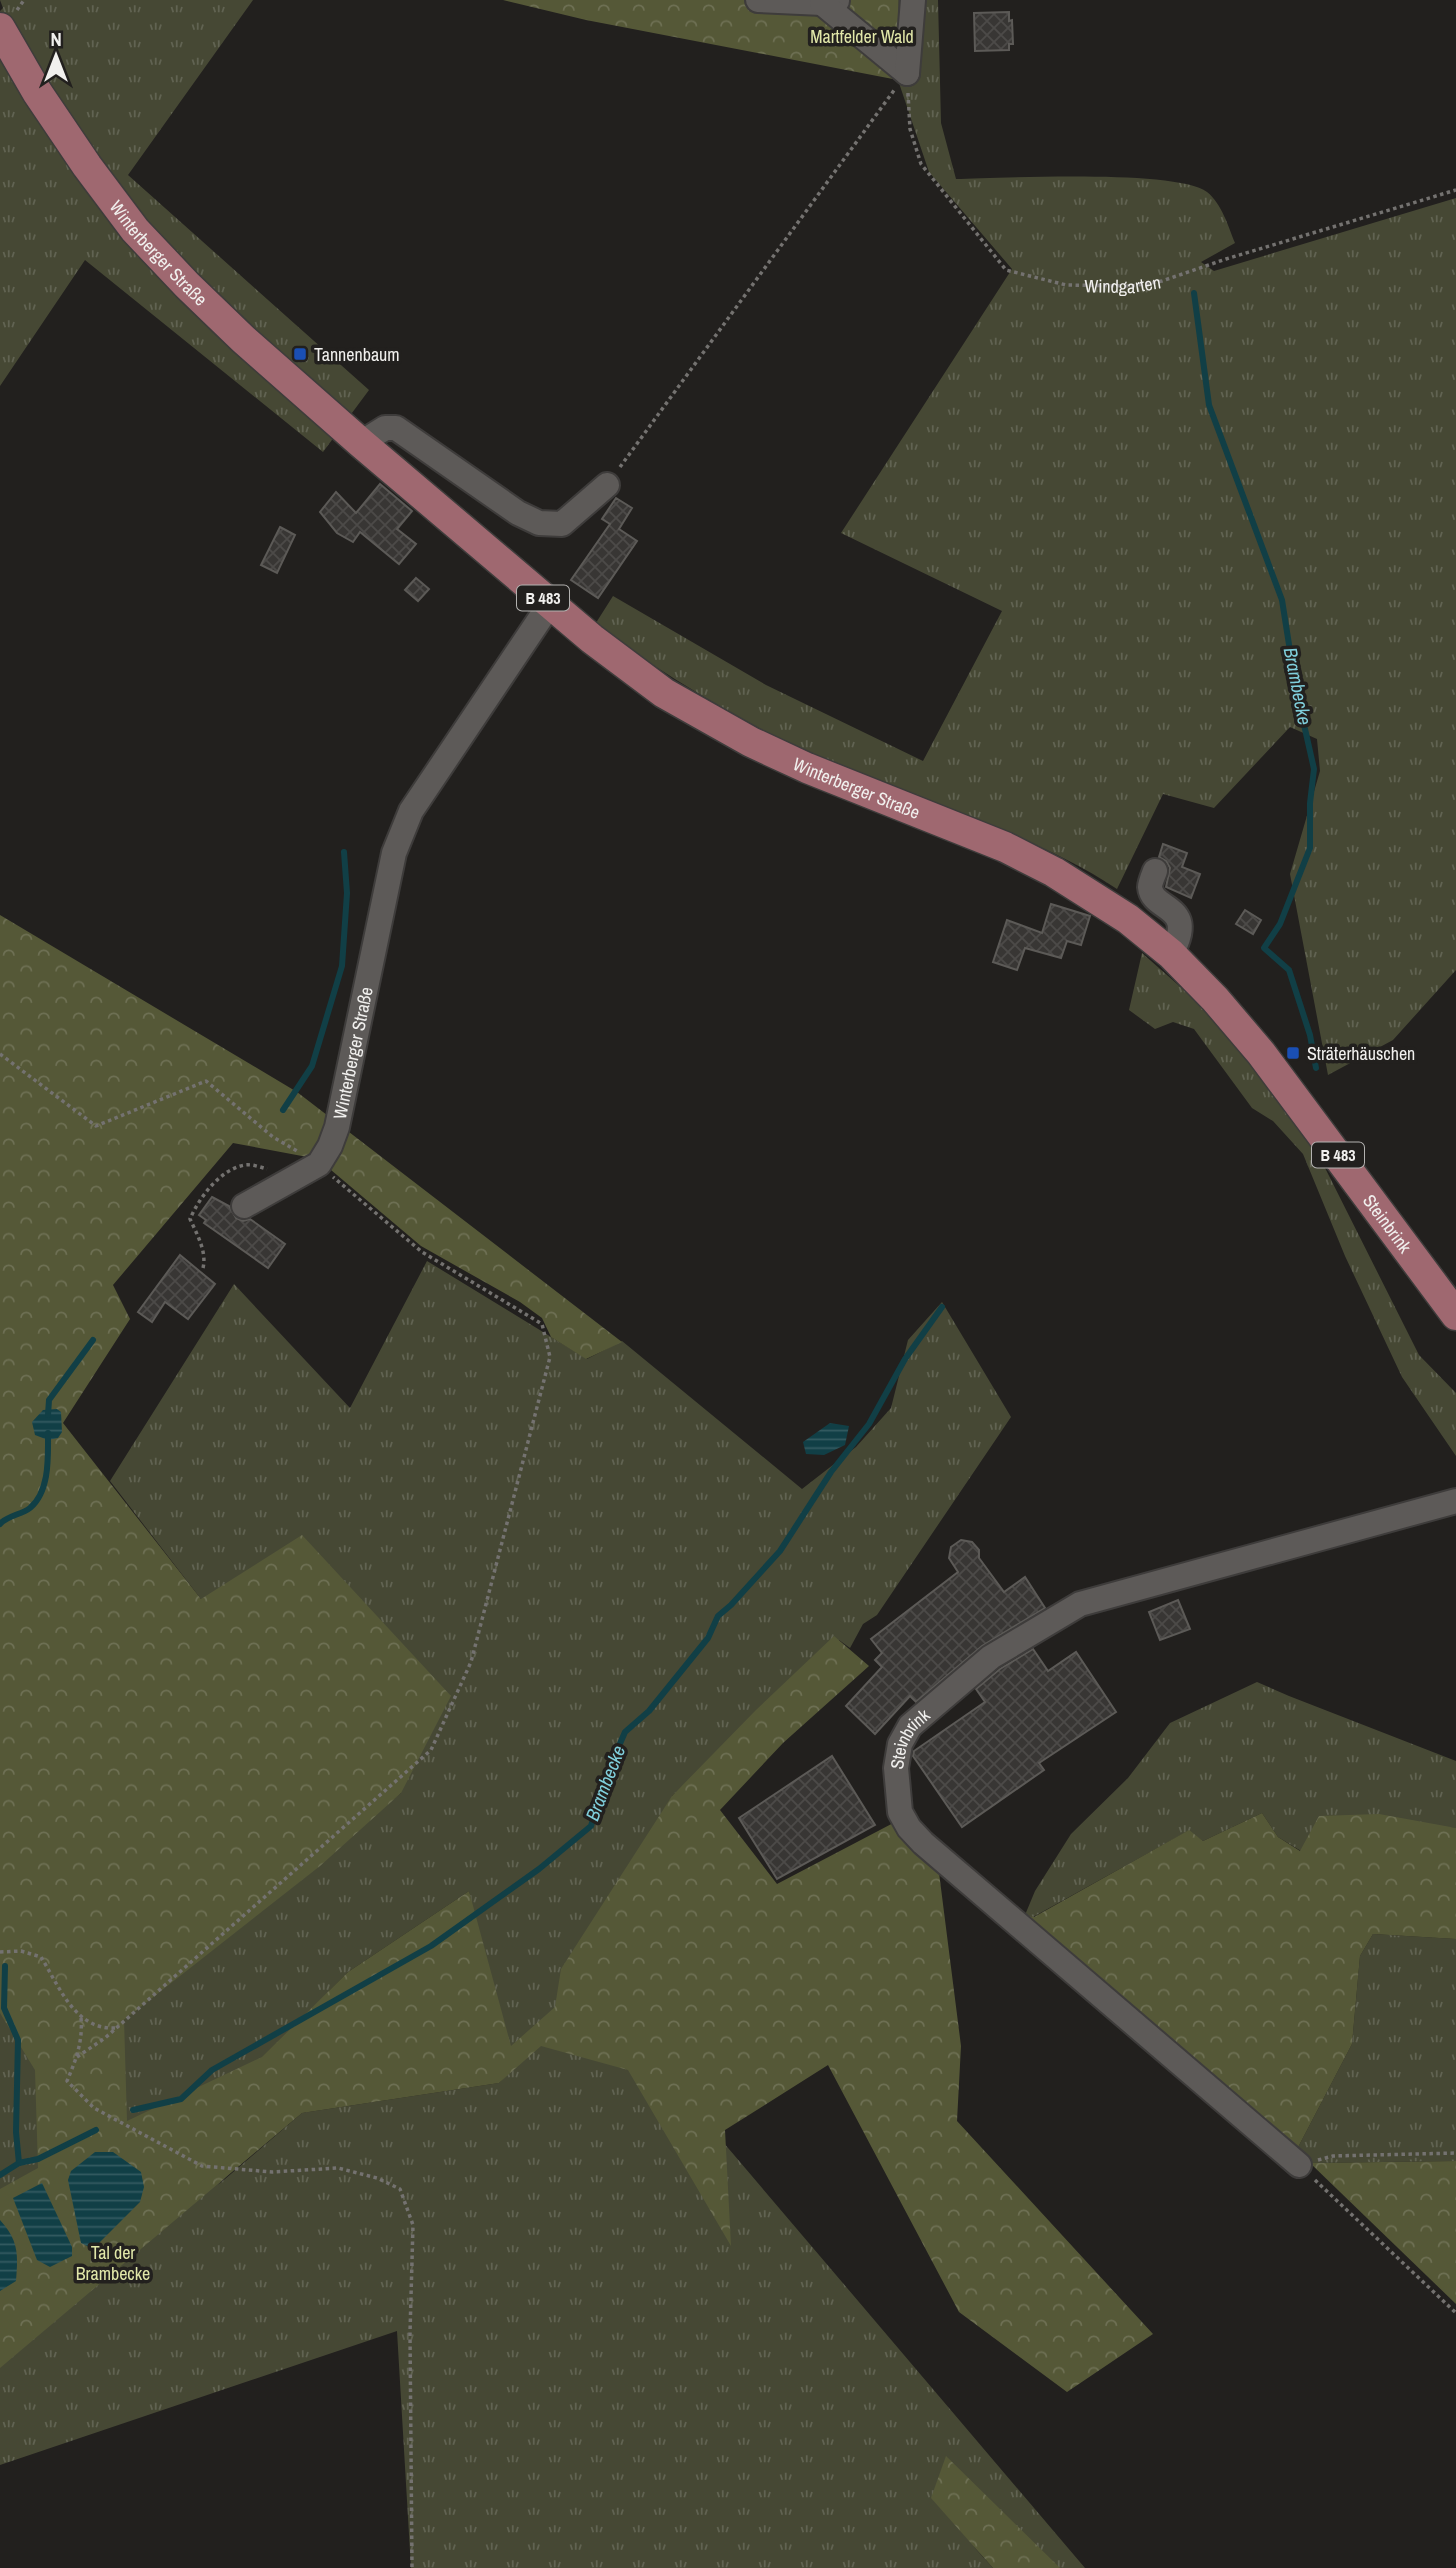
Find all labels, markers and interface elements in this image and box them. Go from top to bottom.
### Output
north arrow [21,21,91,91]
park label: Martfelder Wald [810,24,914,49]
text: N [50,26,62,52]
street label: Winterberger Straße [104,195,213,311]
street label: Windgarten [1084,269,1162,299]
place label: Tannenbaum [314,342,400,367]
marker: Tannenbaum [292,346,308,362]
road number: B 483 [517,586,569,610]
water label: Brambecke [1278,645,1318,727]
street label: Winterberger Straße [789,751,924,824]
street label: Winterberger Straße [326,984,378,1121]
place label: Sträterhäuschen [1307,1041,1415,1066]
marker: Sträterhäuschen [1285,1045,1301,1061]
road number: B 483 [1312,1142,1364,1168]
street label: Steinbrink [1358,1189,1418,1258]
street label: Steinbrink [884,1702,935,1771]
water label: Brambecke [579,1742,631,1824]
park label: Tal der Brambecke [76,2240,150,2286]

